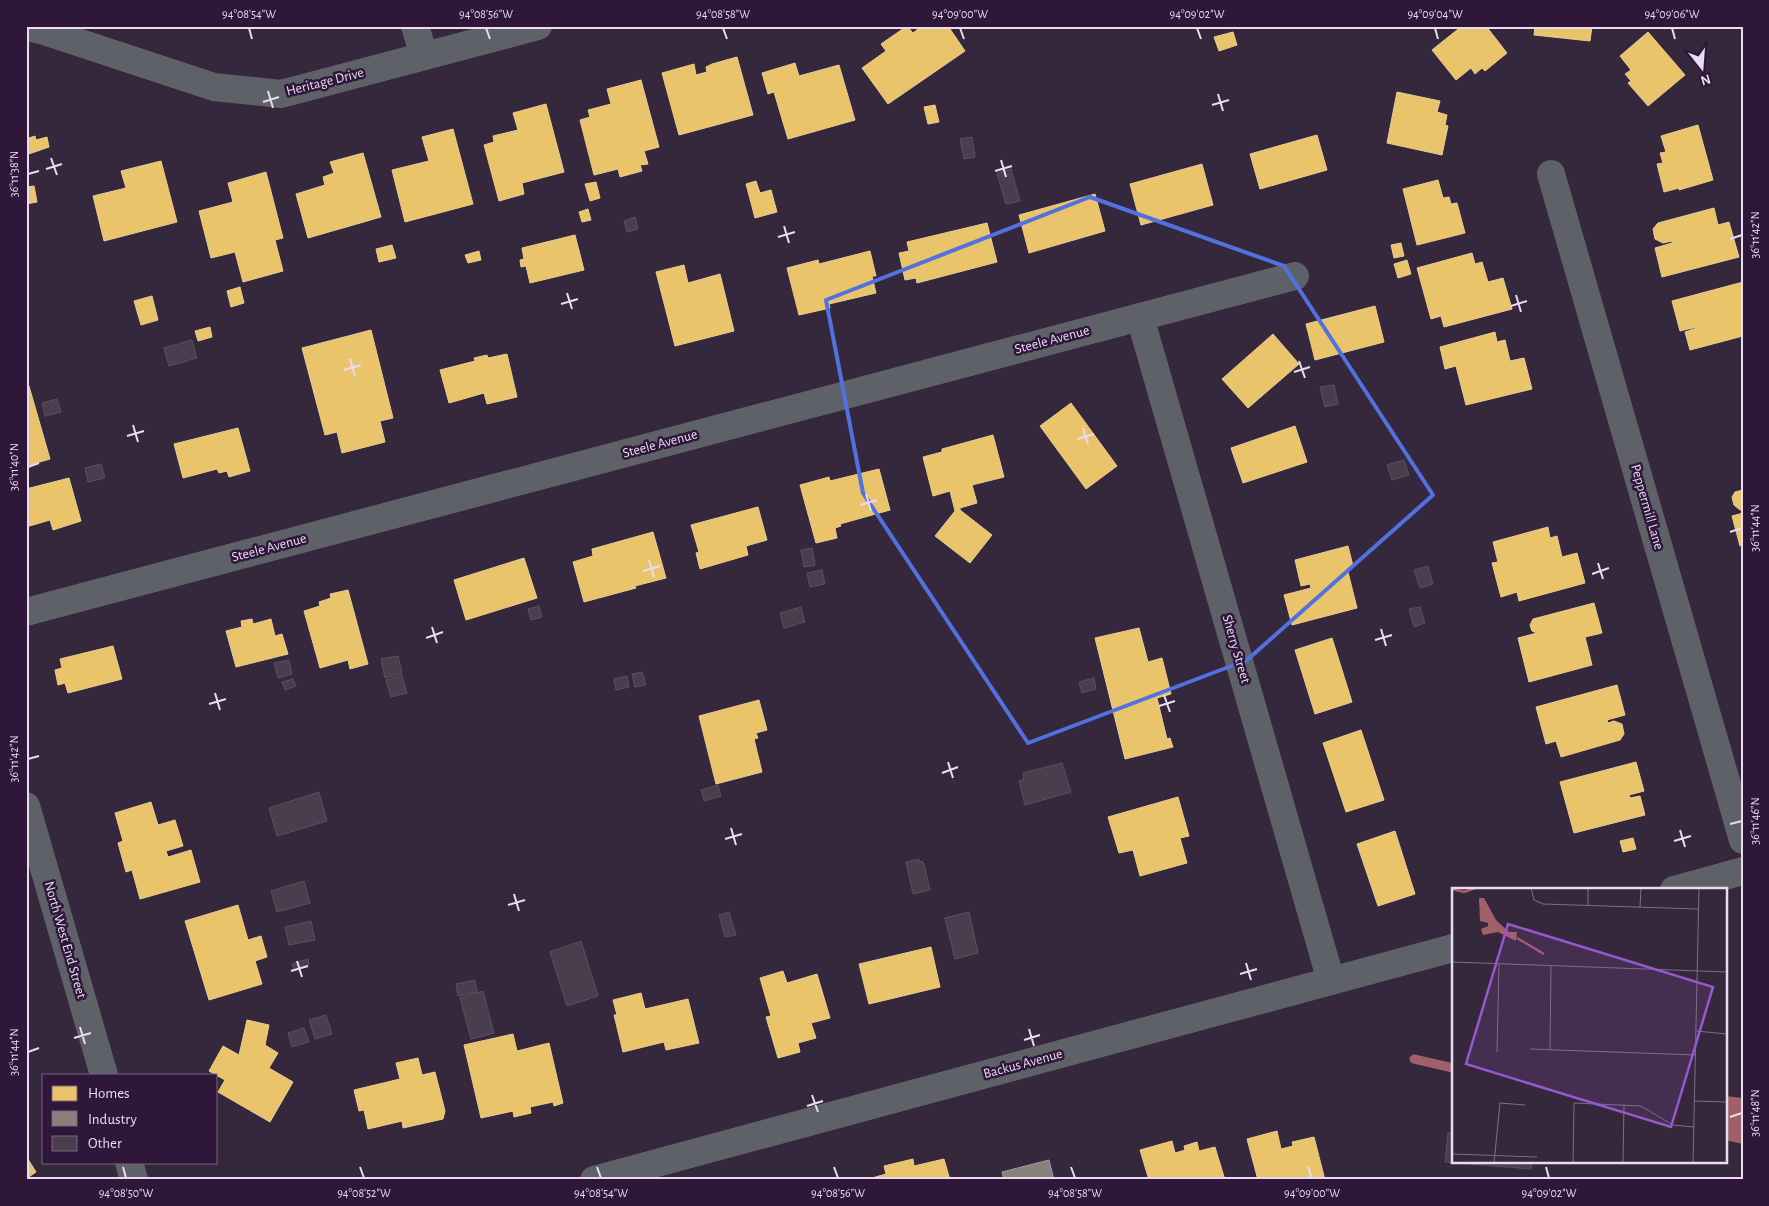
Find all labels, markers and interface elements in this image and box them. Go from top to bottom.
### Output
text: 94°08'54"W [222,8,276,20]
text: 94°08'56"W [459,8,513,20]
text: 94°08'58"W [696,8,750,20]
text: 94°09'00"W [932,8,988,20]
text: 94°09'02"W [1170,8,1225,20]
text: 94°09'04"W [1407,8,1463,20]
text: 94°09'06"W [1644,8,1700,20]
north arrow [1676,42,1726,92]
street label: Heritage Drive [285,66,365,98]
text: N [1699,71,1712,88]
text: 36°11'38"N [8,151,20,197]
text: 36°11'42"N [1749,211,1761,259]
street label: Steele Avenue [1013,323,1091,357]
street label: Steele Avenue [621,427,699,461]
text: 36°11'40"N [8,443,20,491]
street label: Peppermill Lane [1628,463,1666,551]
text: 36°11'44"N [1749,504,1761,552]
street label: Steele Avenue [230,531,308,565]
street label: Sherry Street [1220,613,1253,685]
text: 36°11'42"N [8,735,20,783]
text: 36°11'46"N [1749,797,1761,845]
street label: North West End Street [42,880,89,1001]
inset map [1452,888,1726,1164]
text: 36°11'44"N [8,1028,20,1076]
street label: Backus Avenue [982,1047,1064,1081]
legend [42,1074,218,1164]
text: Homes [88,1086,130,1101]
text: 36°11'48"N [1749,1089,1761,1137]
text: Industry [88,1112,137,1127]
text: Other [88,1136,122,1151]
text: 94°08'50"W [99,1187,154,1199]
text: 94°08'52"W [337,1187,391,1199]
text: 94°08'54"W [574,1187,628,1199]
text: 94°08'56"W [811,1187,865,1199]
text: 94°08'58"W [1048,1187,1102,1199]
text: 94°09'00"W [1284,1187,1340,1199]
text: 94°09'02"W [1522,1187,1577,1199]

